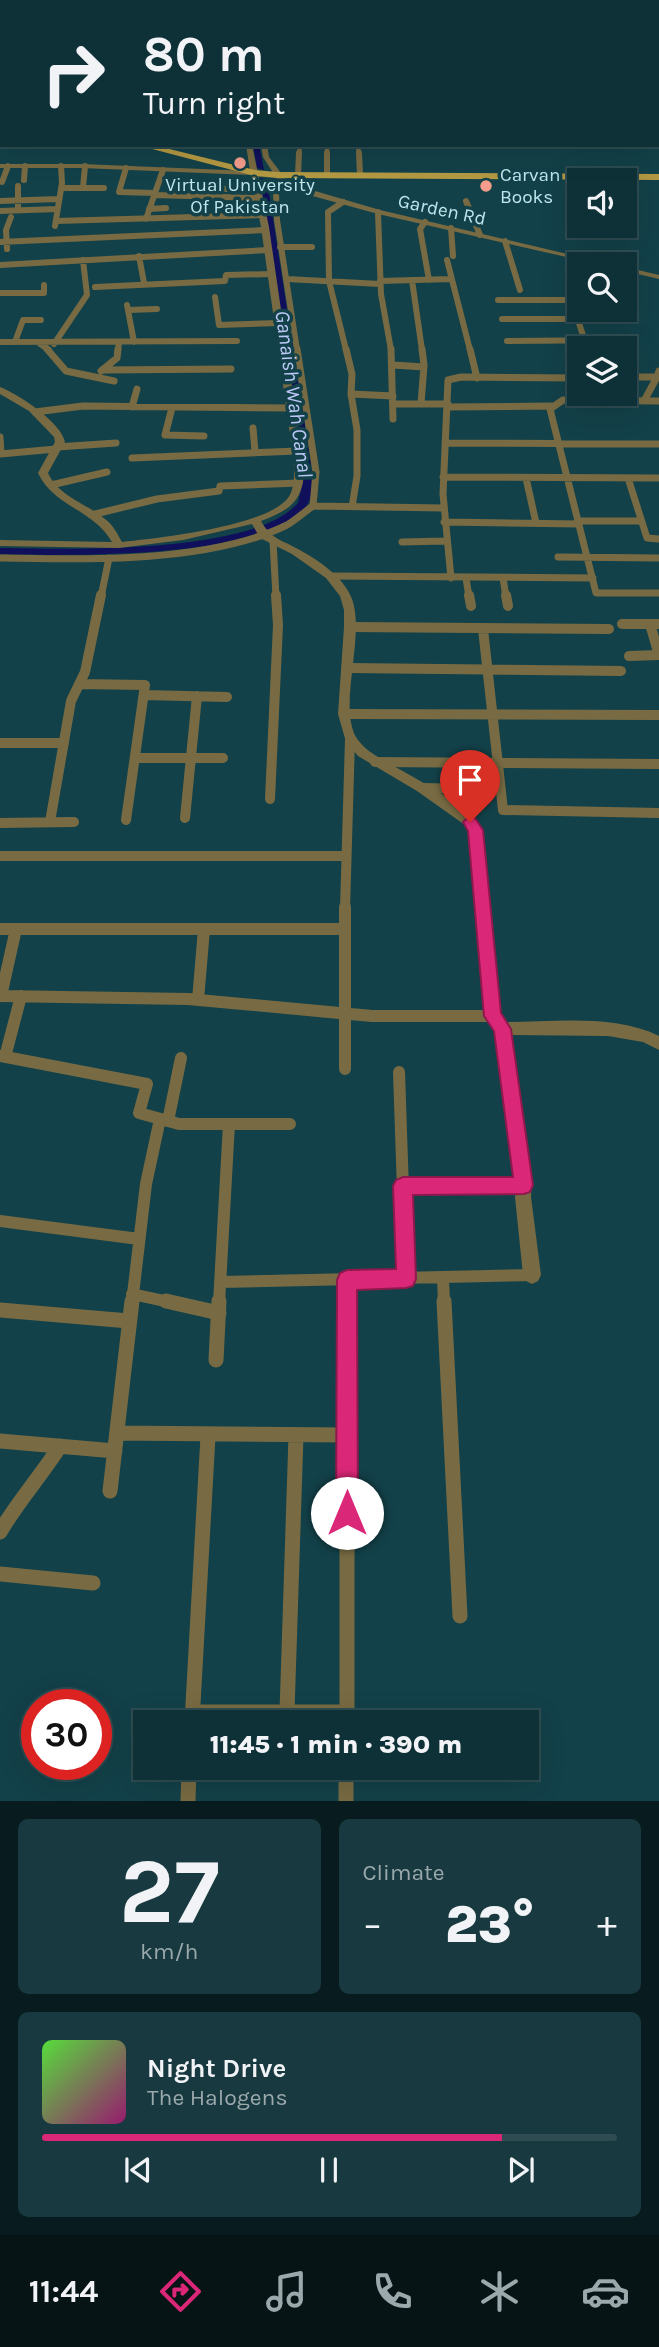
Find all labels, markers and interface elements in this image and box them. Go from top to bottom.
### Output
text: 80 m [143,26,265,83]
icon: right [28,28,119,119]
text: Turn right [143,85,285,122]
marker: Virtual University Of Pakistan [232,155,248,171]
place label: Carvan Books [500,164,560,208]
map controls [567,168,637,406]
button: sound [567,168,637,238]
place label: Virtual University Of Pakistan [165,174,315,218]
marker: Carvan Books [478,178,494,194]
street label: Garden Rd [396,190,488,230]
button: search [567,252,637,322]
water label: Ganaish Wah Canal [270,309,318,479]
button: layers [567,336,637,406]
pin [440,750,500,822]
icon: arrive [451,761,489,799]
position arrow [310,1476,384,1550]
speed limit sign: 30 [21,1689,112,1780]
text: 11:45 · 1 min · 390 m [210,1729,462,1760]
text: 27 [119,1839,219,1945]
text: Climate [363,1859,445,1886]
text: 23° [445,1894,535,1955]
text: − [363,1902,382,1947]
text: + [597,1902,617,1947]
text: km/h [140,1938,198,1965]
text: Night Drive [147,2053,286,2084]
text: The Halogens [147,2084,287,2111]
icon: previous [119,2151,157,2189]
icon: pause [310,2151,348,2189]
icon: next [502,2151,540,2189]
icon: directions [156,2267,205,2316]
icon: music [262,2267,311,2316]
icon: phone [368,2267,417,2316]
icon: climate [475,2267,524,2316]
icon: car [581,2267,630,2316]
text: 11:44 [29,2273,98,2310]

